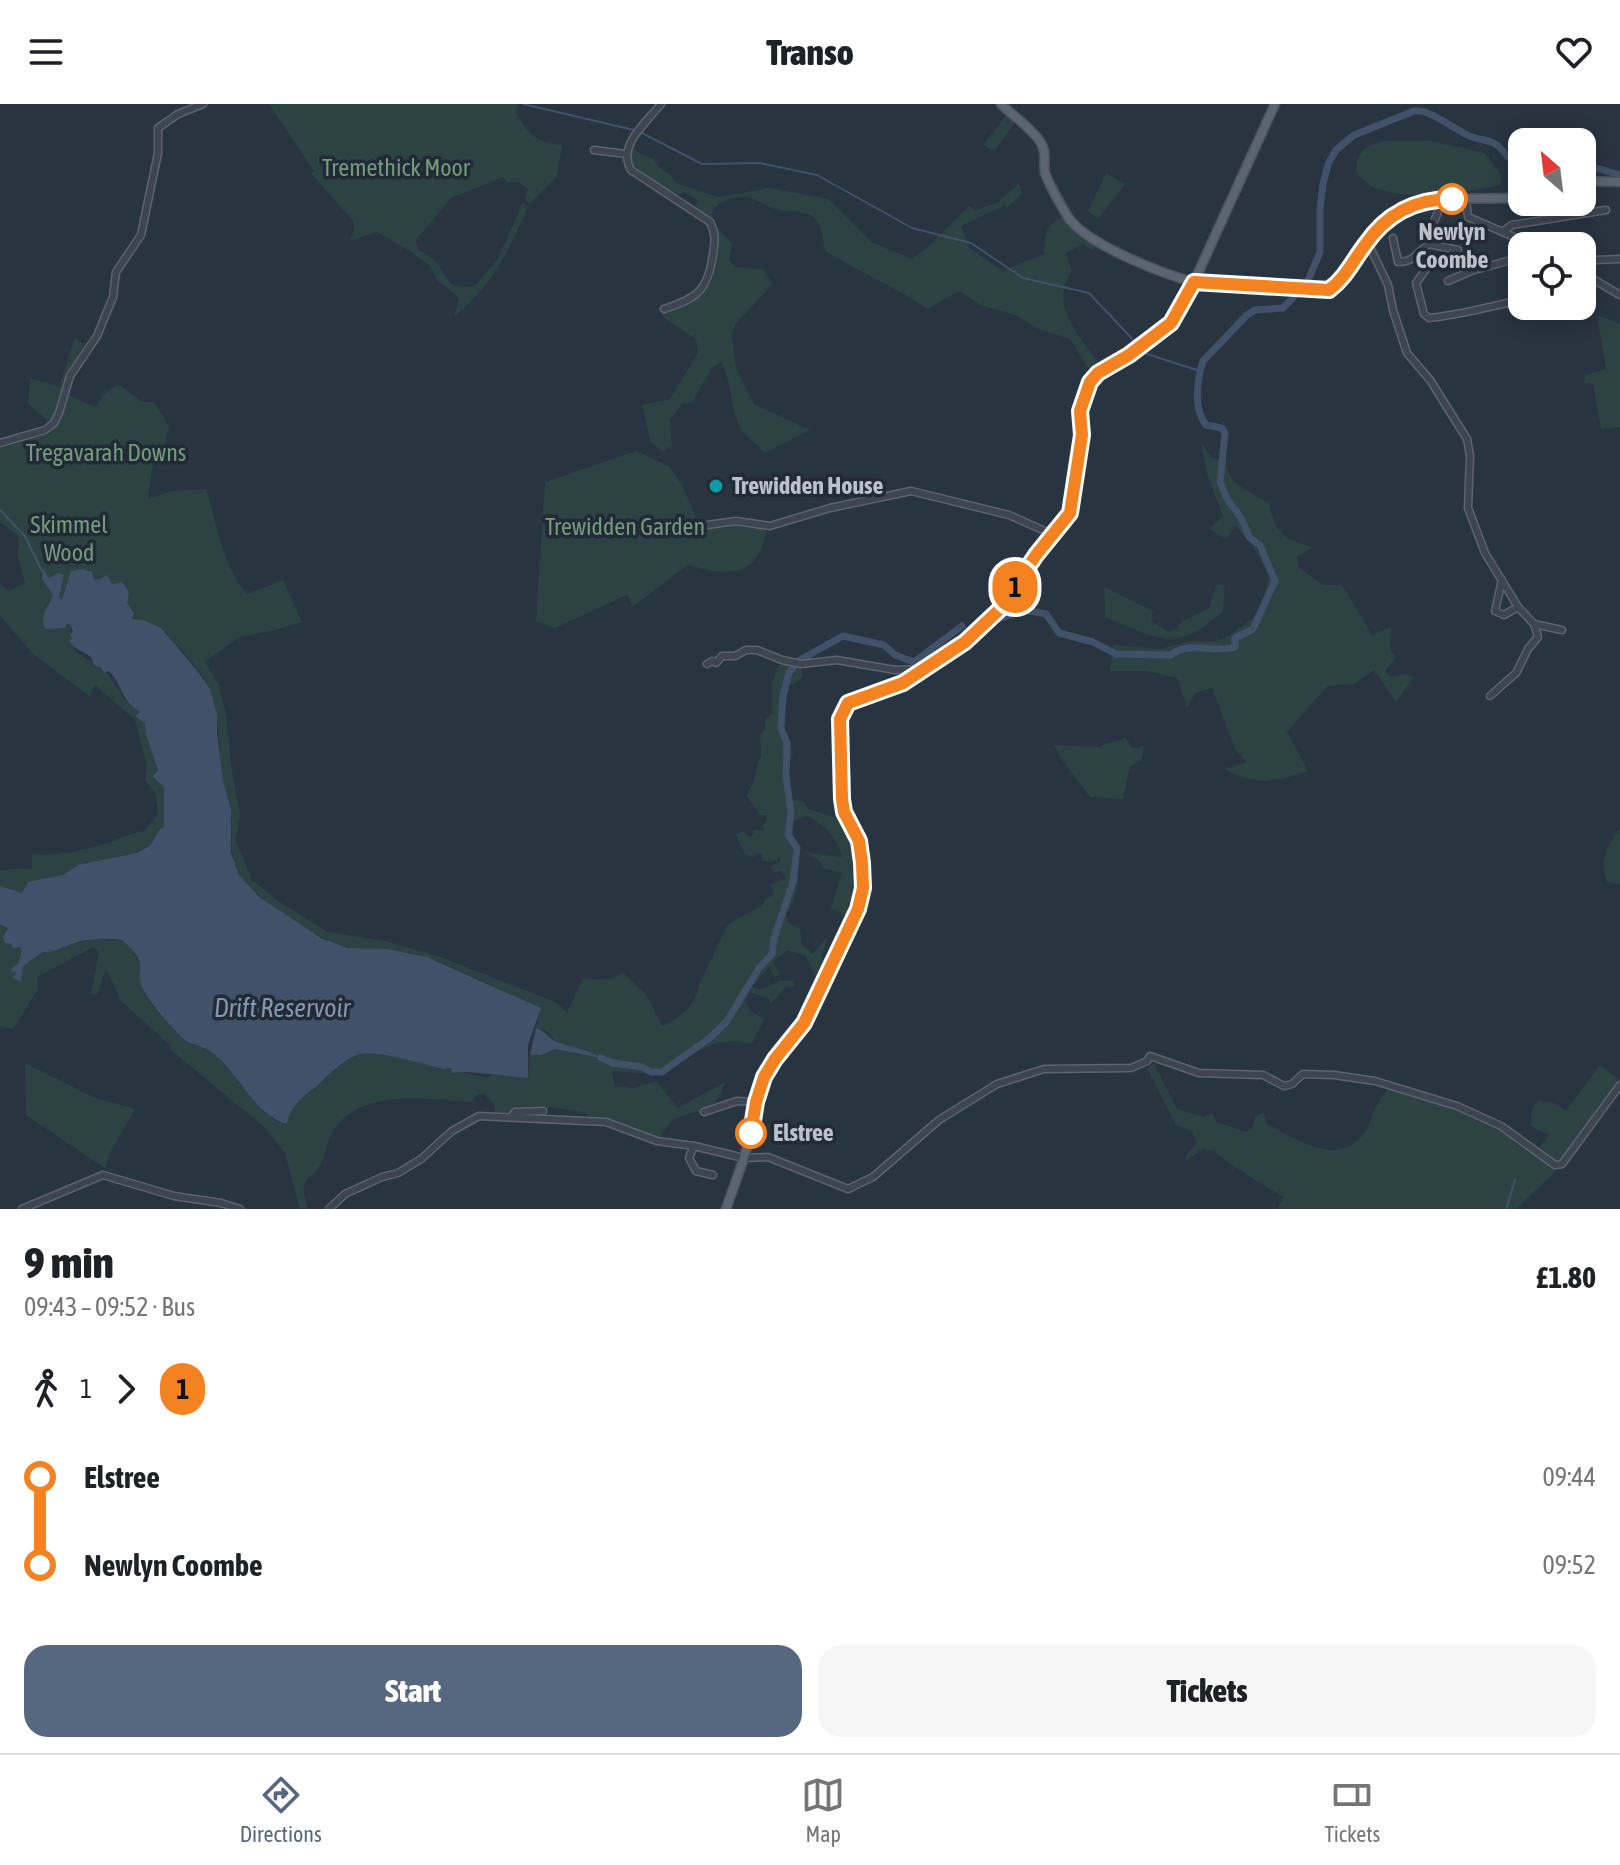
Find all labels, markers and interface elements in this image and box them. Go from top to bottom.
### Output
icon: menu [24,30,68,74]
icon: heart [1552,30,1596,74]
text: Transo [766,31,854,73]
north arrow [1508,128,1596,216]
map controls [1508,128,1596,320]
park label: Tremethick Moor [322,154,471,181]
marker: Newlyn Coombe [1437,184,1467,214]
place label: Newlyn Coombe [1416,218,1489,273]
button: locate [1508,232,1596,320]
park label: Tregavarah Downs [26,439,186,466]
place label: Trewidden House [732,472,884,499]
marker: Trewidden House [707,477,725,495]
park label: Skimmel Wood [30,511,108,566]
park label: Trewidden Garden [545,513,705,540]
line badge: 1 [989,561,1041,613]
text: 1 [1008,571,1022,603]
water label: Drift Reservoir [214,993,351,1023]
marker: Elstree [736,1118,766,1148]
place label: Elstree [773,1119,834,1146]
text: 9 min [24,1237,114,1287]
text: £1.80 [1536,1260,1596,1294]
text: 09:43 – 09:52 · Bus [24,1292,195,1322]
icon: walk [24,1367,68,1411]
icon: forward [104,1367,148,1411]
text: 1 [176,1373,189,1405]
text: 1 [80,1374,92,1404]
text: Elstree [84,1460,160,1494]
text: 09:44 [1542,1462,1596,1492]
text: Newlyn Coombe [84,1548,263,1582]
text: 09:52 [1542,1550,1596,1580]
button: Start [24,1645,802,1737]
button: Tickets [818,1645,1596,1737]
tab: Directions [240,1773,322,1847]
tab: Map [801,1773,845,1847]
tab: Tickets [1325,1773,1380,1847]

